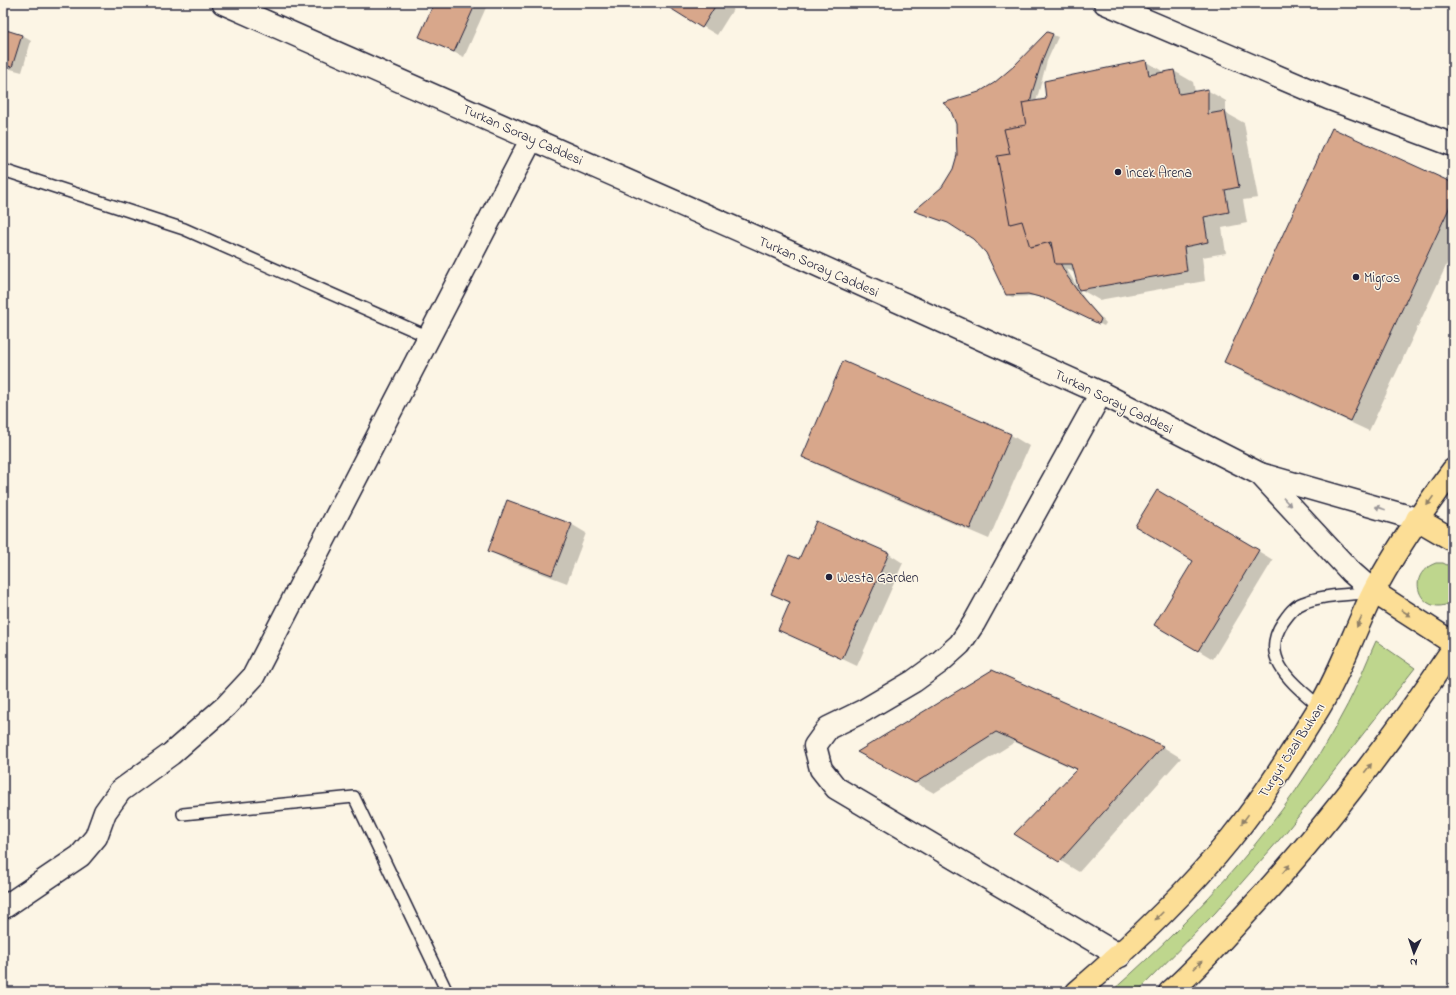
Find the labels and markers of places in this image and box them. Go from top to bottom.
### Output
place label: İncek Arena [1126,163,1192,184]
marker: İncek Arena [1113,167,1123,177]
place label: Migros [1364,268,1400,290]
marker: Migros [1351,272,1361,282]
place label: Westa Garden [837,568,919,589]
marker: Westa Garden [824,572,834,582]

